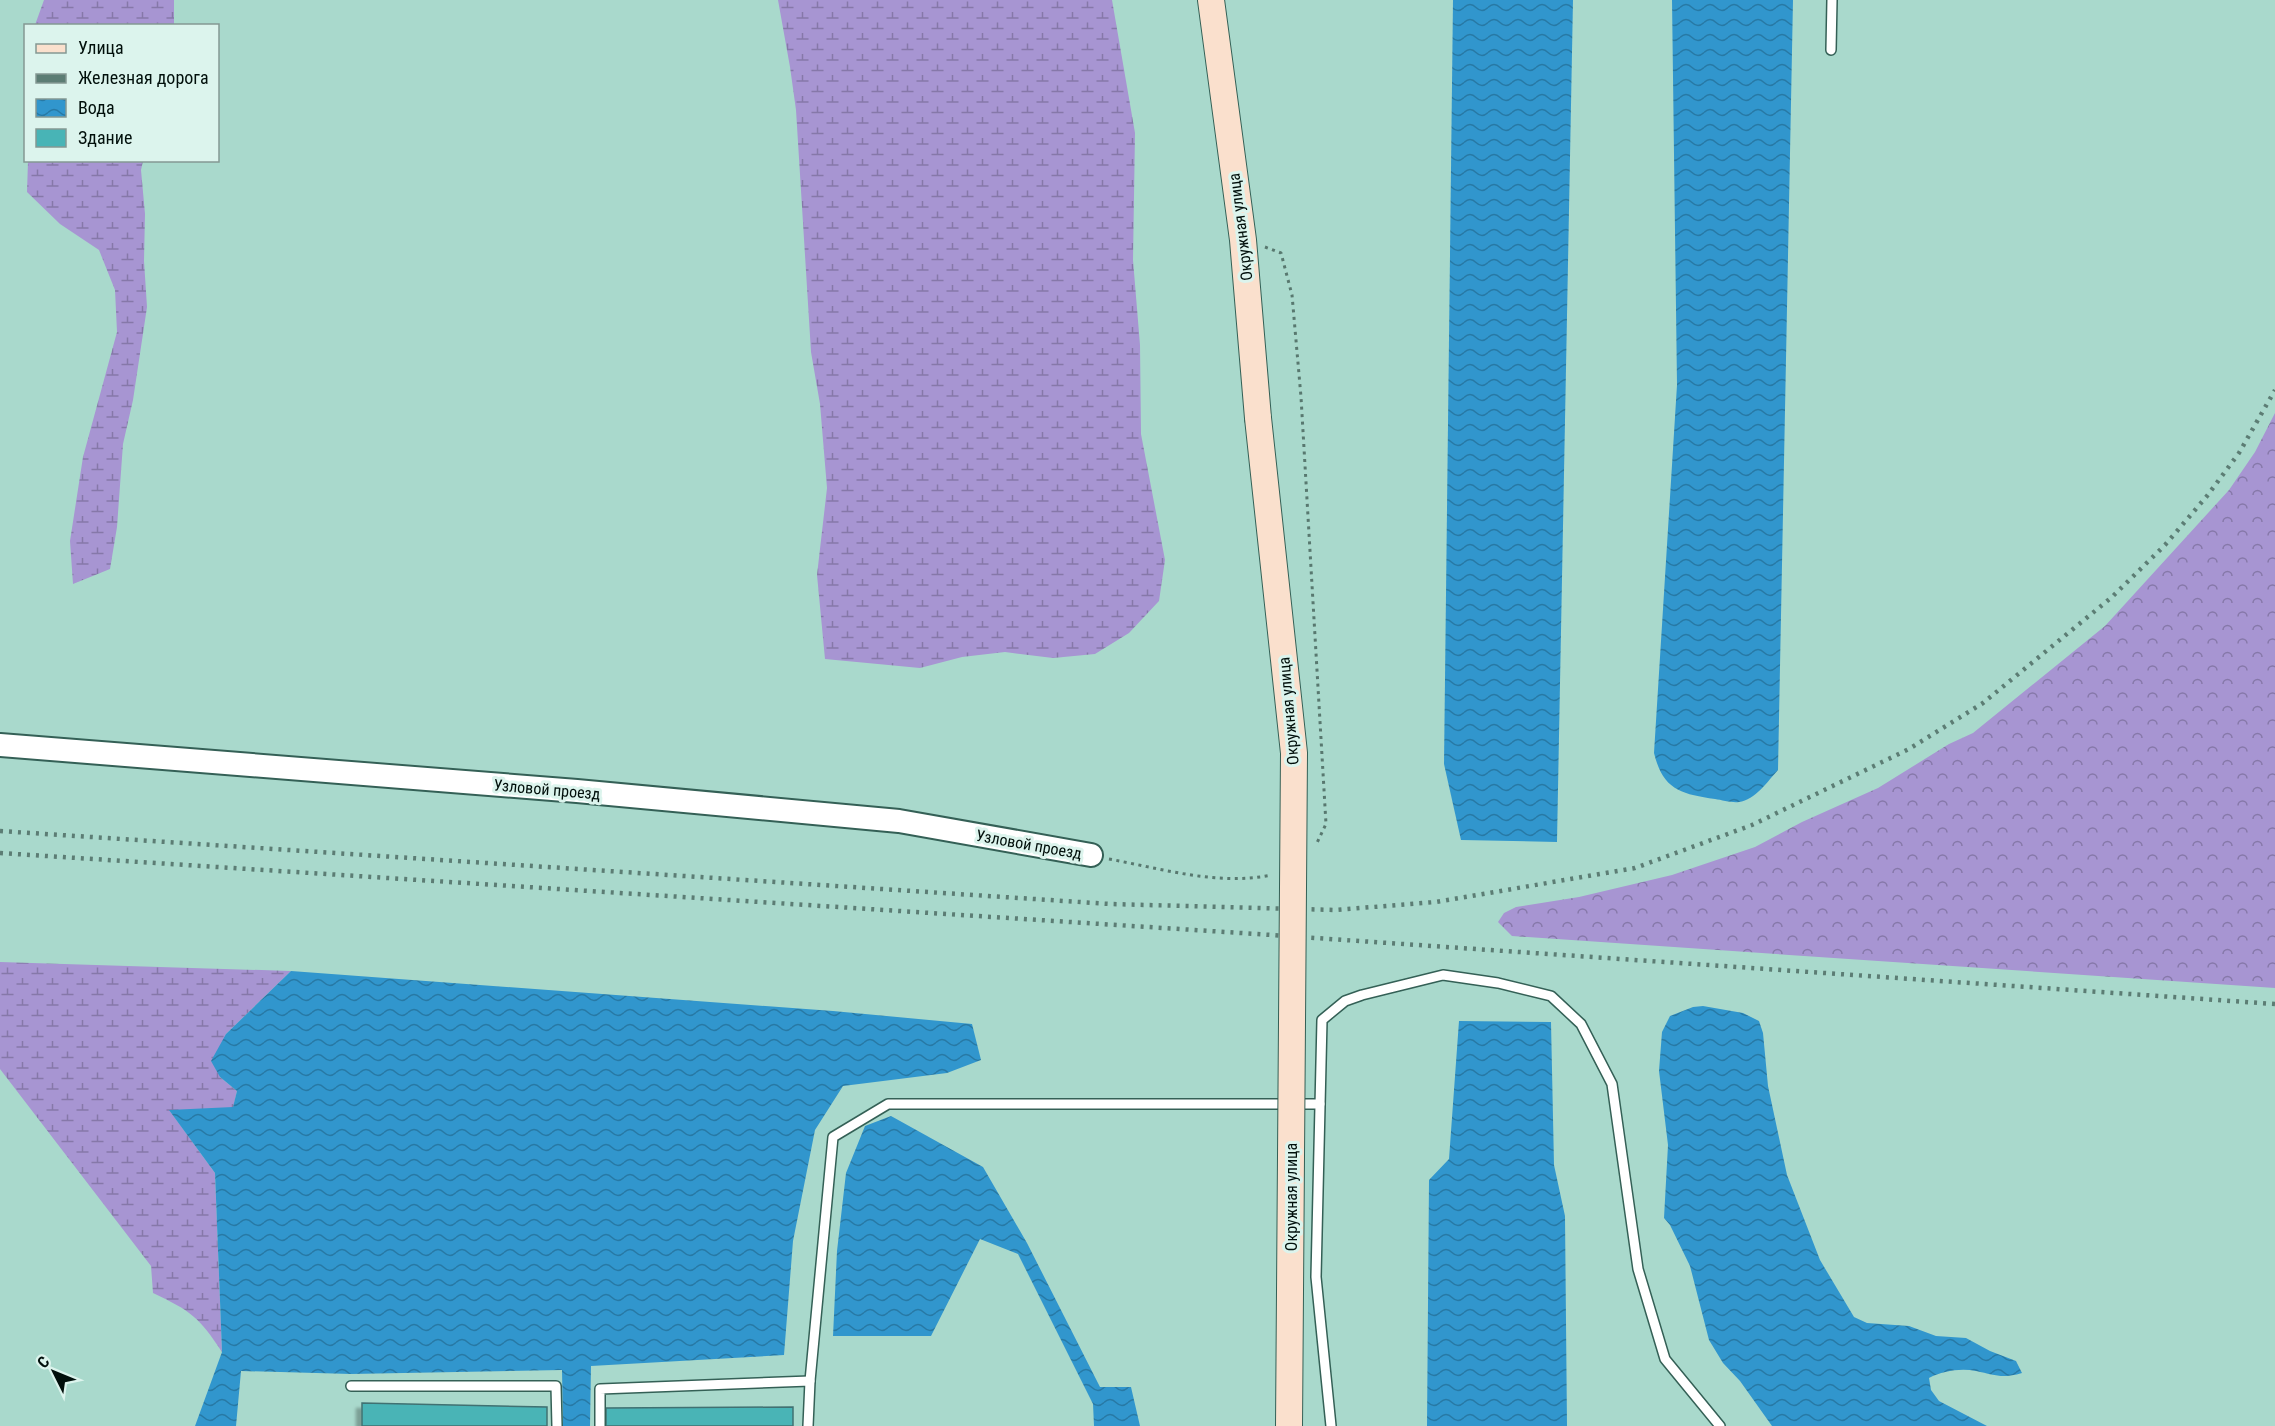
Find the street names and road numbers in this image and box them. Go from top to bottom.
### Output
street label: Окружная улица [1224,172,1257,282]
street label: Окружная улица [1274,656,1303,766]
street label: Узловой проезд [493,775,601,804]
street label: Узловой проезд [975,826,1084,863]
street label: Окружная улица [1282,1143,1301,1251]

